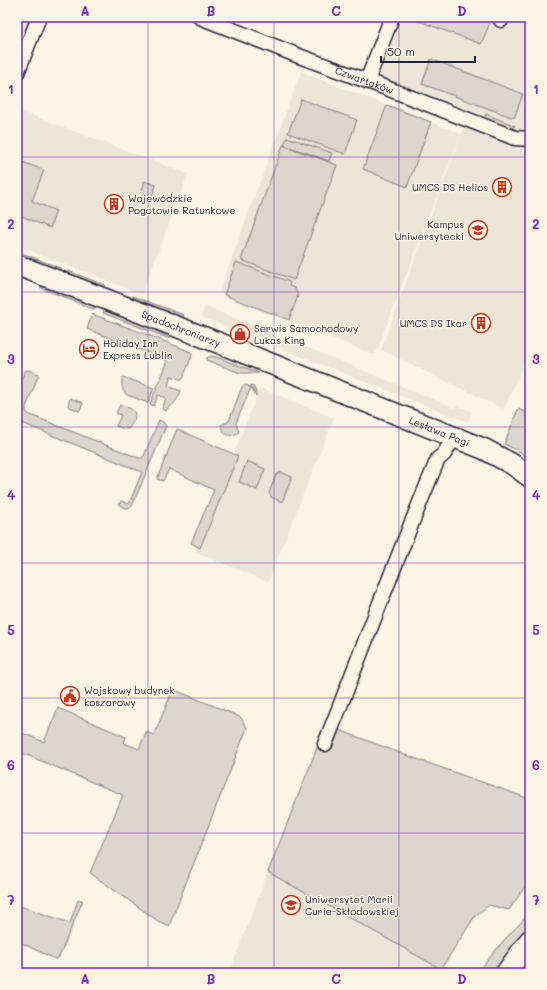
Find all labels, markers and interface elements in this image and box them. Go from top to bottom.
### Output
text: A [80,2,90,19]
text: B [207,2,216,19]
text: C [331,2,341,19]
text: D [457,2,467,19]
scale bar [381,38,475,64]
text: 50 m [387,43,415,59]
street label: Czwartaków [333,63,396,97]
text: 1 [8,80,14,97]
text: 1 [533,80,539,97]
building icon: UMCS DS Helios [491,176,513,198]
place label: UMCS DS Helios [412,180,488,194]
place label: Wojewódzkie Pogotowie Ratunkowe [128,191,236,217]
building icon: Wojewódzkie Pogotowie Ratunkowe [103,193,125,215]
text: 2 [7,215,15,232]
text: 2 [532,215,540,232]
place label: Kampus Uniwersytecki [395,217,464,243]
school or university icon: Kampus Uniwersytecki [467,219,489,241]
street label: Spadochroniarzy [140,307,223,350]
building icon: UMCS DS Ikar [470,312,492,334]
place label: UMCS DS Ikar [400,316,467,330]
place label: Serwis Samochodowy Lukas King [254,321,358,347]
shop icon: Serwis Samochodowy Lukas King [229,323,251,345]
place label: Holiday Inn Express Lublin [103,336,172,362]
hotel icon: Holiday Inn Express Lublin [78,338,100,360]
text: 3 [7,350,15,367]
text: 3 [532,350,540,367]
street label: Lesława Pagi [407,413,472,450]
text: 4 [7,486,15,503]
text: 4 [532,486,540,503]
text: 5 [7,621,15,638]
text: 5 [532,621,540,638]
place label: Wojskowy budynek koszarowy [84,683,175,709]
public building icon: Wojskowy budynek koszarowy [59,685,81,707]
text: 6 [7,756,15,773]
text: 6 [532,756,540,773]
text: 7 [7,891,15,908]
text: 7 [532,891,540,908]
place label: Uniwersytet Marii Curie-Skłodowskiej [305,892,399,918]
school or university icon: Uniwersytet Marii Curie-Skłodowskiej [280,894,302,916]
text: A [80,970,90,987]
text: B [207,970,216,987]
text: C [331,970,341,987]
text: D [457,970,467,987]

